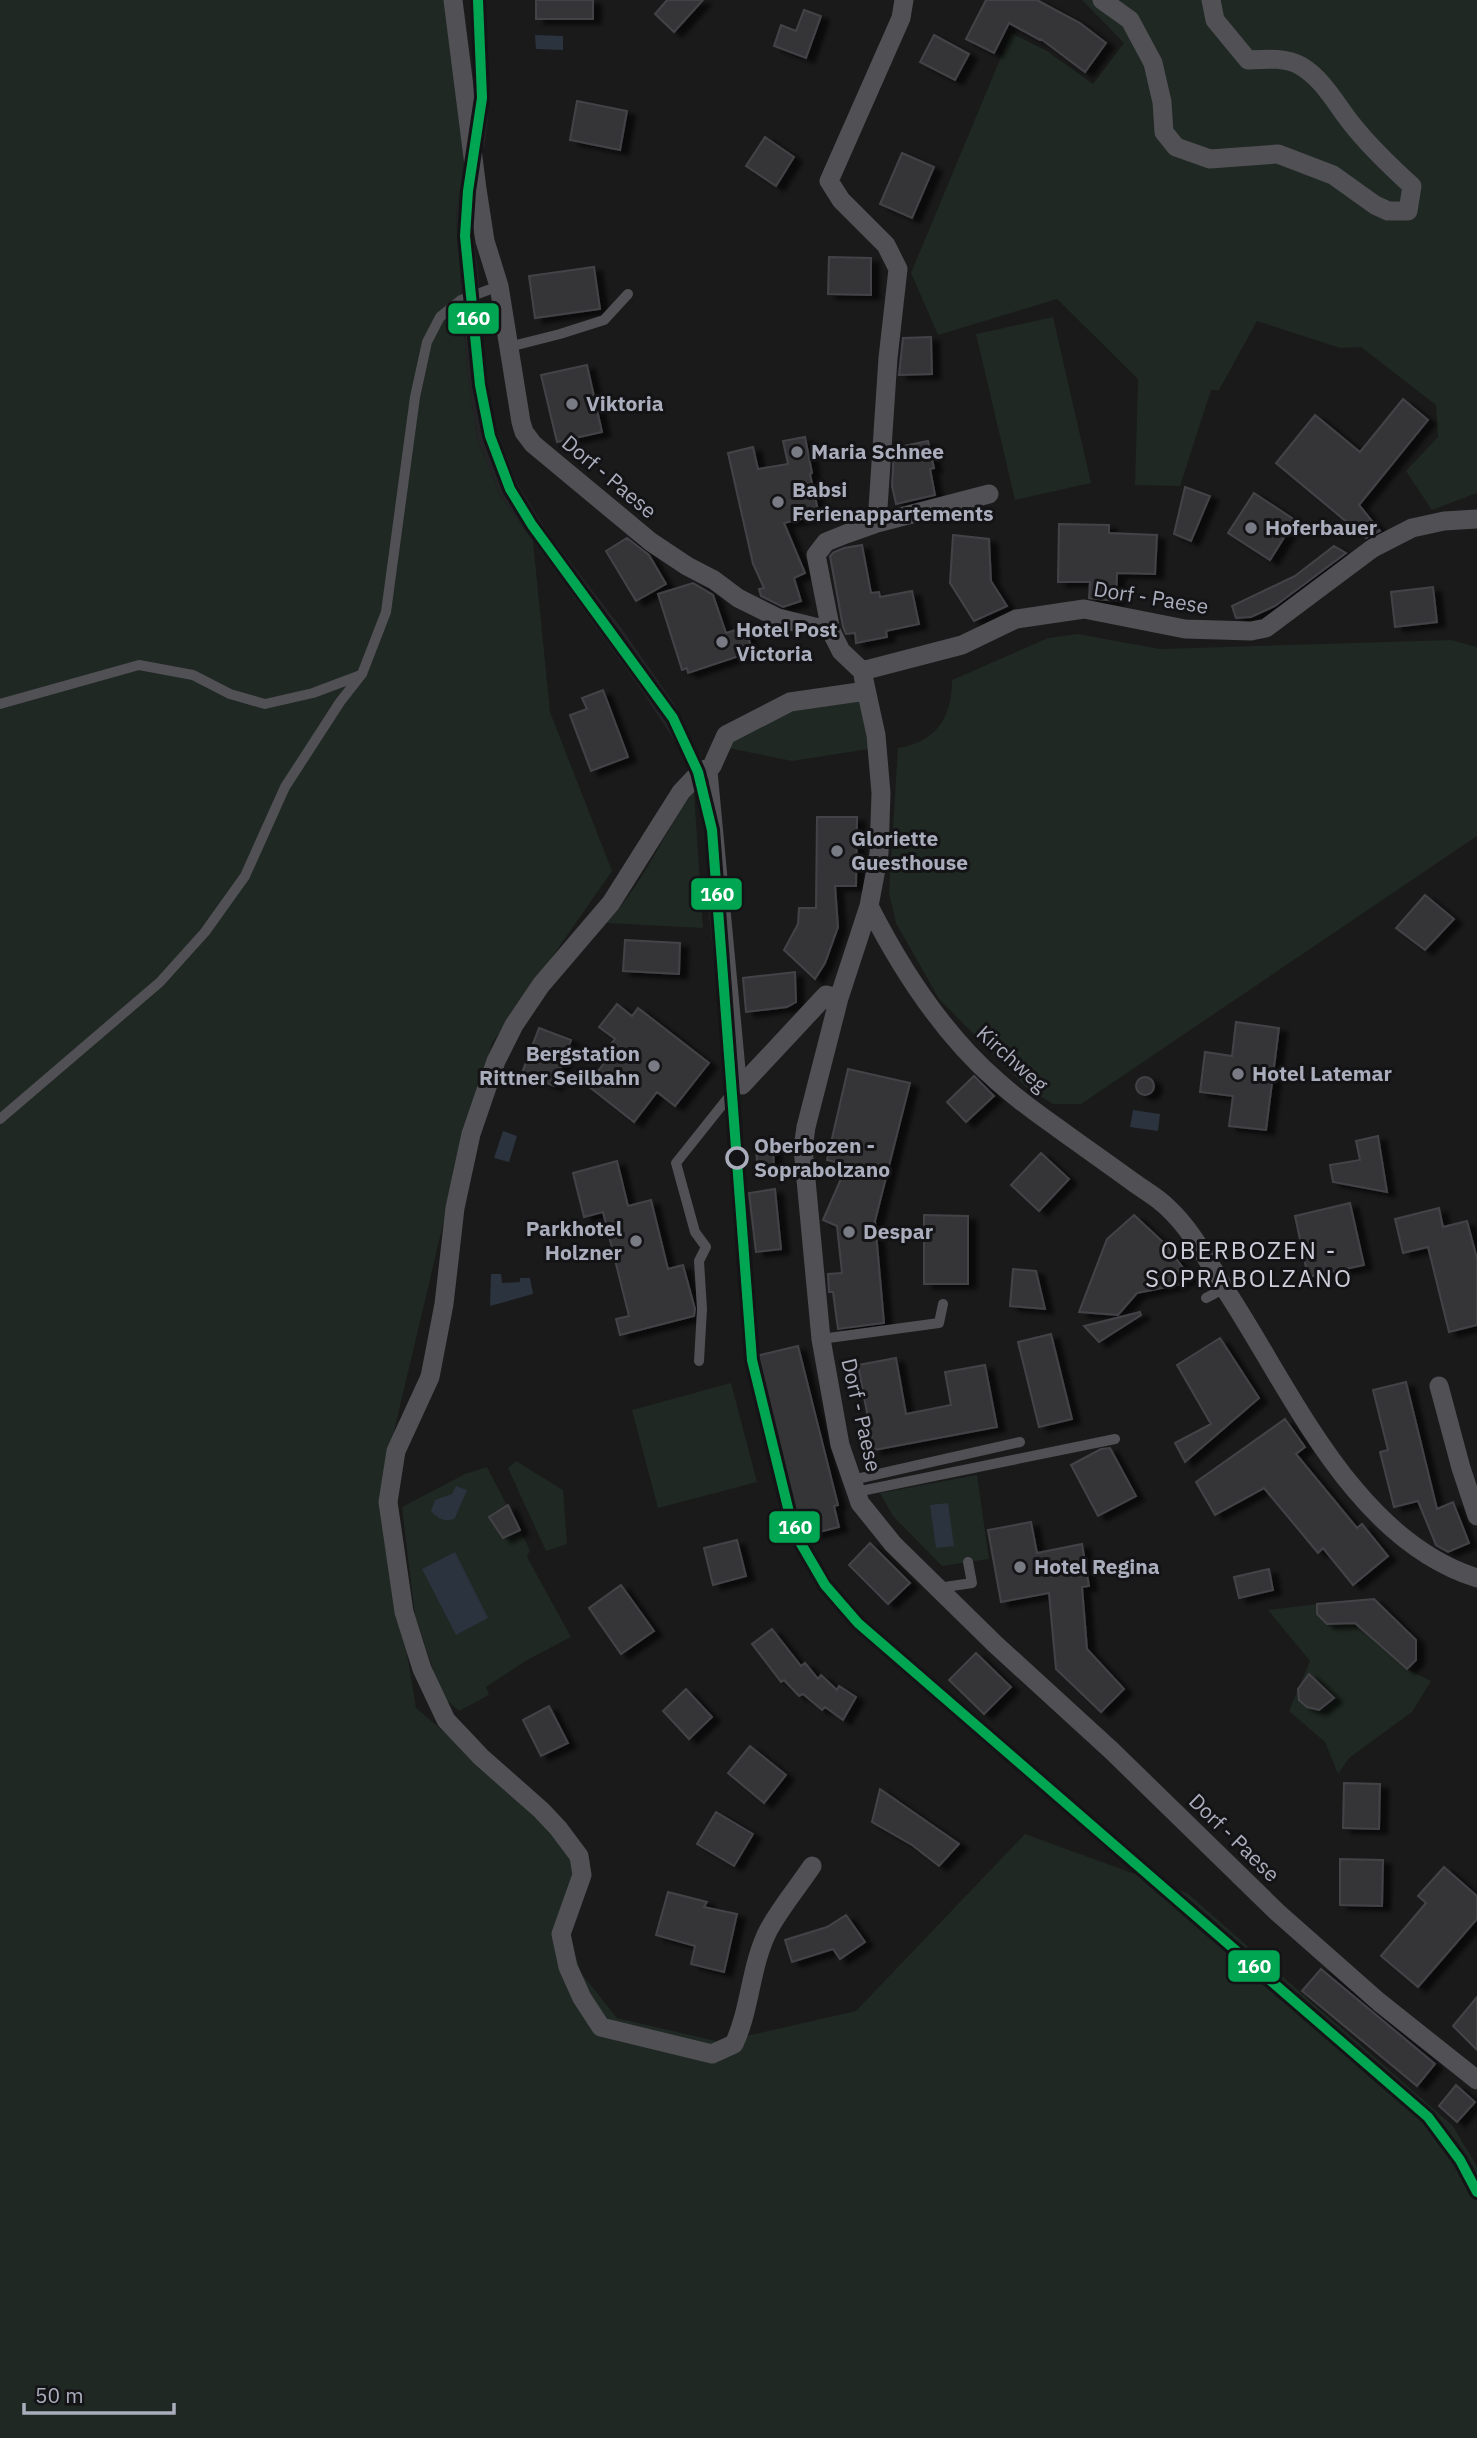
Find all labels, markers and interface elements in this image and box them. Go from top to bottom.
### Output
line badge: 160 [447,302,500,335]
text: 160 [456,306,490,330]
place label: Viktoria [586,389,664,417]
marker: Viktoria [564,396,580,412]
street label: Dorf - Paese [556,428,663,524]
place label: Maria Schnee [811,437,944,465]
marker: Maria Schnee [789,444,805,460]
place label: Babsi Ferienappartements [792,475,994,527]
marker: Babsi Ferienappartements [770,494,786,510]
place label: Hoferbauer [1265,513,1378,541]
marker: Hoferbauer [1243,520,1259,536]
street label: Dorf - Paese [1092,574,1211,620]
place label: Hotel Post Victoria [736,615,838,667]
marker: Hotel Post Victoria [714,634,730,650]
place label: Gloriette Guesthouse [851,824,968,876]
marker: Gloriette Guesthouse [829,843,845,859]
line badge: 160 [690,877,743,911]
text: 160 [700,882,734,906]
street label: Kirchweg [971,1019,1054,1098]
place label: Bergstation Rittner Seilbahn [479,1039,640,1091]
marker: Bergstation Rittner Seilbahn [646,1058,662,1074]
place label: Hotel Latemar [1252,1059,1393,1087]
marker: Hotel Latemar [1230,1066,1246,1082]
place label: Oberbozen - Soprabolzano [754,1131,890,1183]
marker: Oberbozen - Soprabolzano [726,1147,748,1169]
place label: Parkhotel Holzner [526,1214,623,1266]
place label: Despar [863,1217,934,1245]
marker: Despar [841,1224,857,1240]
marker: Parkhotel Holzner [628,1233,644,1249]
district label: OBERBOZEN - SOPRABOLZANO [1145,1234,1353,1294]
street label: Dorf - Paese [835,1355,889,1474]
line badge: 160 [768,1510,821,1544]
text: 160 [778,1515,812,1539]
place label: Hotel Regina [1034,1552,1160,1580]
marker: Hotel Regina [1012,1559,1028,1575]
street label: Dorf - Paese [1183,1787,1286,1888]
line badge: 160 [1227,1949,1281,1983]
text: 160 [1237,1954,1271,1978]
scale bar [24,2372,175,2416]
text: 50 m [35,2381,84,2409]

